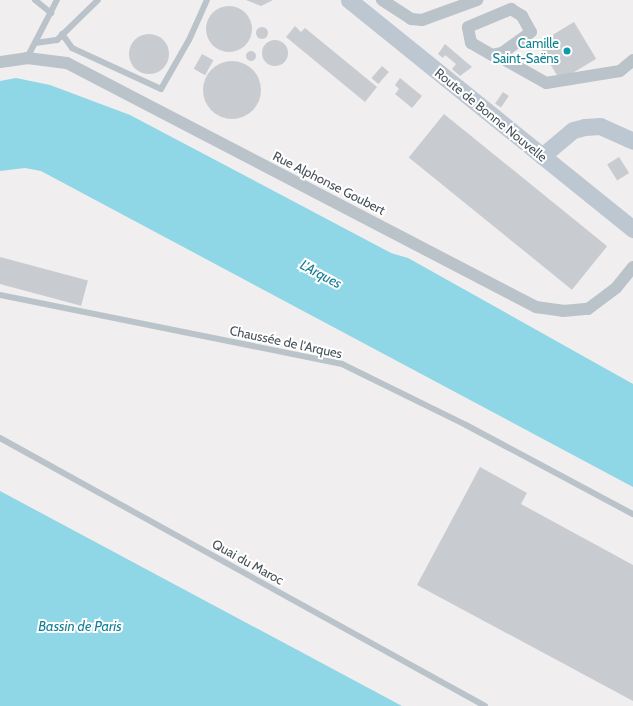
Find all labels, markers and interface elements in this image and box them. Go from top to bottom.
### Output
place label: Camille Saint-Saëns [492,36,559,67]
marker: Camille Saint-Saëns [562,46,572,56]
street label: Route de Bonne Nouvelle [432,65,550,165]
street label: Rue Alphonse Goubert [270,148,388,218]
water label: L'Arques [297,256,345,292]
street label: Chaussée de l'Arques [228,322,344,362]
street label: Quai du Maroc [210,536,286,588]
water label: Bassin de Paris [38,618,122,634]

